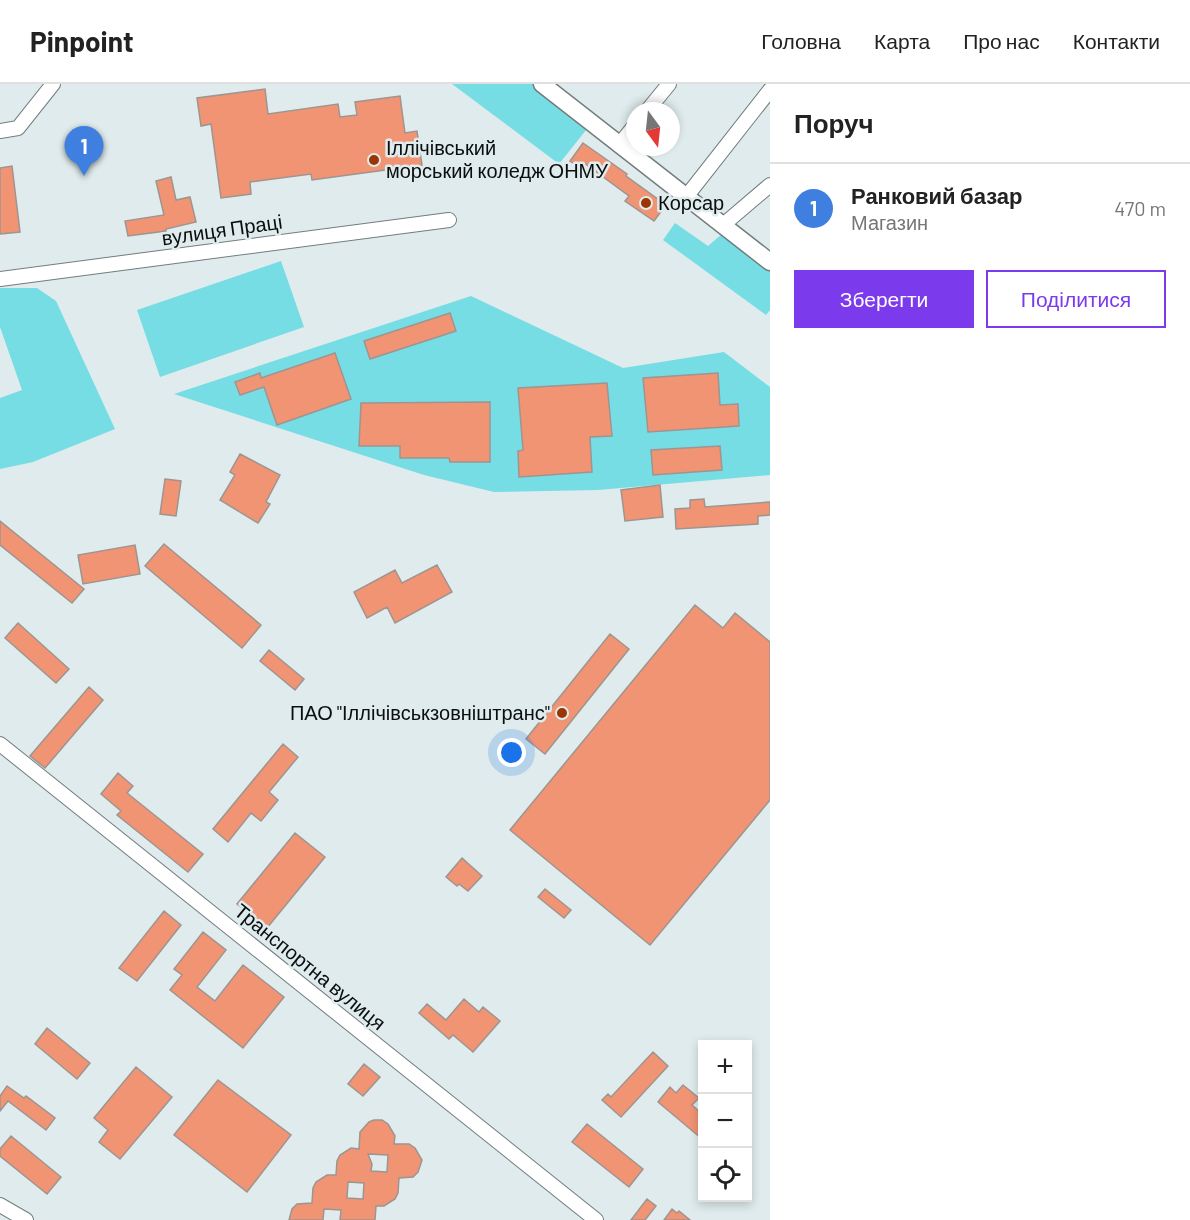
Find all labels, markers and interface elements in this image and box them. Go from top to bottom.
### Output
text: Pinpoint [30,24,134,58]
text: Головна [761,28,841,53]
text: Карта [874,28,930,53]
text: Про нас [963,28,1040,53]
text: Контакти [1073,28,1160,53]
north arrow [626,102,680,156]
text: Поруч [794,107,874,138]
pin: 1 [64,126,104,176]
place label: Іллічівський морський коледж ОНМУ [386,135,608,182]
marker: Іллічівський морський коледж ОНМУ [367,153,381,167]
text: Ранковий базар [851,182,1022,208]
place label: Корсар [658,190,724,214]
marker: Корсар [639,196,653,210]
text: 1 [810,196,817,220]
text: 470 m [1114,196,1166,220]
street label: вулиця Праці [160,209,284,249]
text: Магазин [851,210,928,234]
button: Зберегти [794,270,974,328]
button: Поділитися [986,270,1166,328]
place label: ПАО "Іллічівськзовніштранс" [290,700,550,724]
marker: ПАО "Іллічівськзовніштранс" [555,706,569,720]
your location [497,738,526,767]
street label: Транспортна вулиця [230,898,391,1034]
map controls [698,1040,752,1202]
button: + [698,1040,752,1094]
button: − [698,1094,752,1148]
button: locate [698,1148,752,1202]

